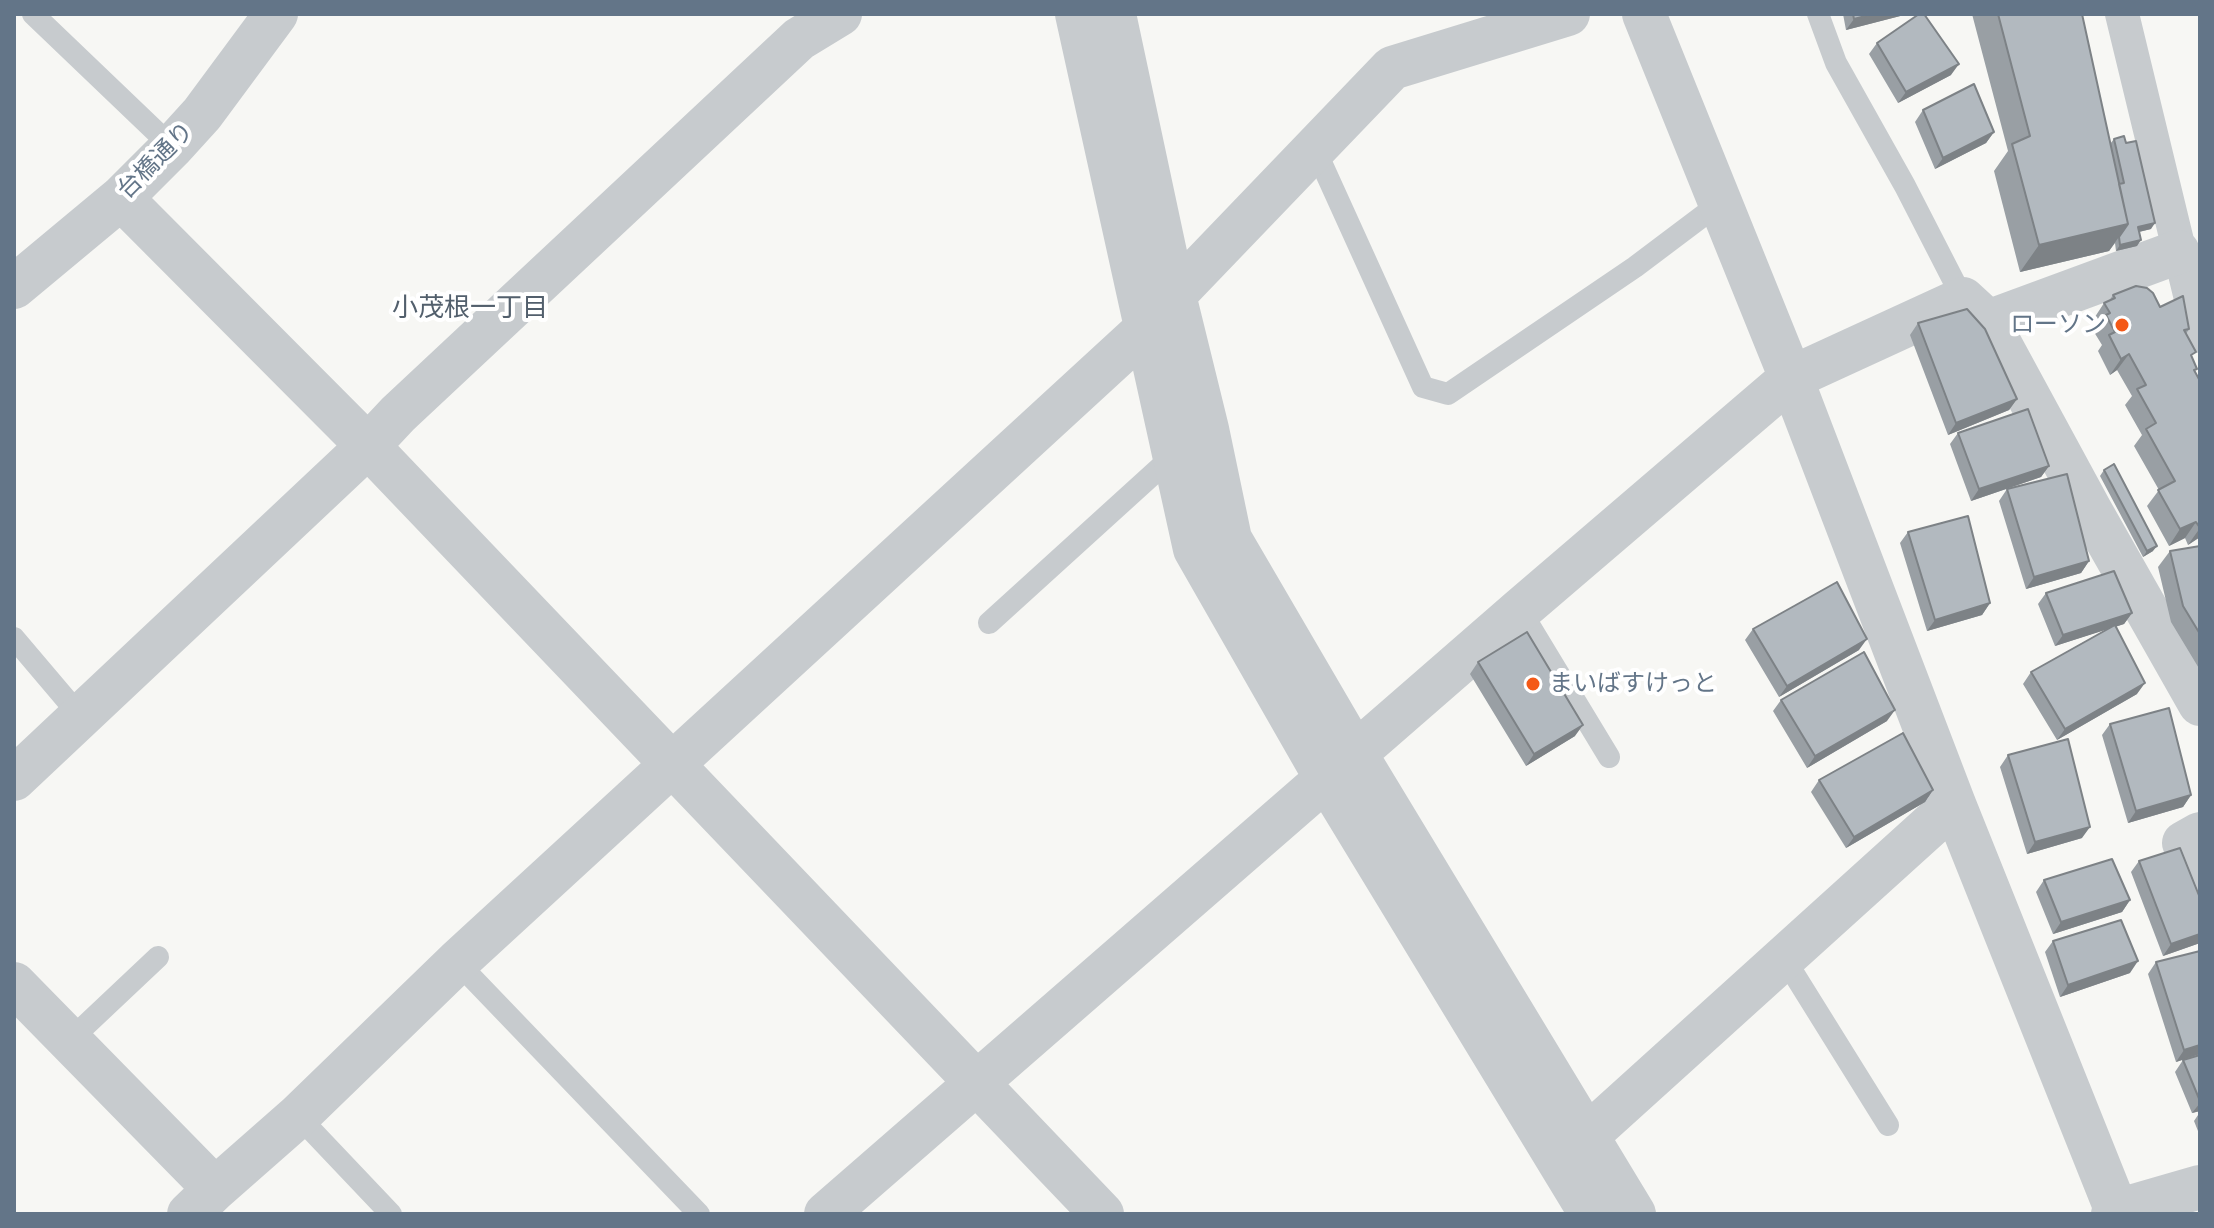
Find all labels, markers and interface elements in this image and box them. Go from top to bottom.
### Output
street label: 台橋通り [112,117,200,205]
district label: 小茂根一丁目 [392,293,548,325]
place label: ローソン [2010,311,2106,339]
marker: ローソン [2113,316,2131,334]
place label: まいばすけっと [1549,670,1717,698]
marker: まいばすけっと [1524,675,1542,693]

